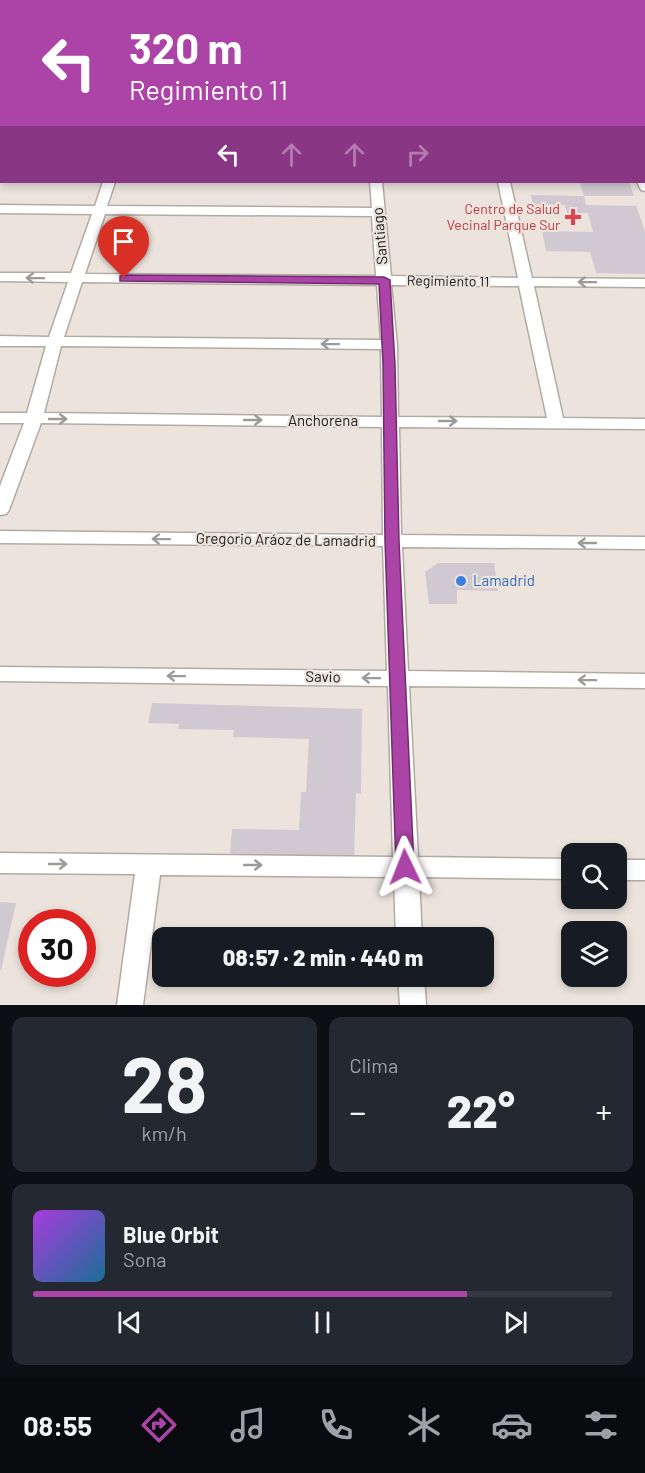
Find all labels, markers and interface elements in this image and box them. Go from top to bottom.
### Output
text: 320 m [129,22,243,72]
icon: left [30,24,108,102]
text: Regimiento 11 [129,73,288,105]
icon: left [212,138,245,171]
icon: ahead [275,138,308,171]
icon: ahead [338,138,371,171]
icon: right [401,138,434,171]
place label: Centro de Salud Vecinal Parque Sur [447,200,560,233]
street label: Santiago [368,207,390,266]
marker: Centro de Salud Vecinal Parque Sur [564,208,582,226]
pin [98,216,149,278]
icon: arrive [107,225,140,258]
street label: Regimiento 11 [407,271,489,290]
one-way arrow [25,272,45,283]
one-way arrow [577,276,597,288]
one-way arrow [321,339,341,350]
street label: Anchorena [288,411,358,429]
one-way arrow [48,413,68,425]
one-way arrow [243,414,263,426]
one-way arrow [438,416,458,427]
street label: Gregorio Aráoz de Lamadrid [196,528,376,550]
one-way arrow [151,533,171,545]
one-way arrow [577,537,597,549]
place label: Lamadrid [473,571,535,589]
marker: Lamadrid [454,574,468,588]
street label: Savio [305,667,341,685]
one-way arrow [166,670,186,681]
one-way arrow [361,672,381,683]
one-way arrow [577,674,597,686]
position arrow [373,835,437,899]
map controls [561,843,627,987]
button: search [561,843,627,909]
one-way arrow [48,858,68,870]
one-way arrow [243,859,263,871]
speed limit sign: 30 [18,909,96,987]
button: layers [561,921,627,987]
text: 08:57 · 2 min · 440 m [223,944,423,970]
text: 28 [121,1035,207,1129]
text: Clima [350,1053,398,1077]
text: 22° [447,1083,515,1137]
text: − [350,1091,366,1131]
text: + [595,1091,612,1131]
text: km/h [142,1121,187,1145]
text: Blue Orbit [123,1221,219,1247]
text: Sona [123,1247,167,1271]
icon: previous [113,1306,146,1339]
icon: pause [306,1306,339,1339]
icon: next [499,1306,532,1339]
icon: directions [138,1404,180,1446]
icon: music [227,1404,269,1446]
icon: phone [315,1404,357,1446]
icon: climate [403,1404,445,1446]
icon: car [491,1404,533,1446]
icon: filters [580,1404,622,1446]
text: 08:55 [23,1409,92,1441]

